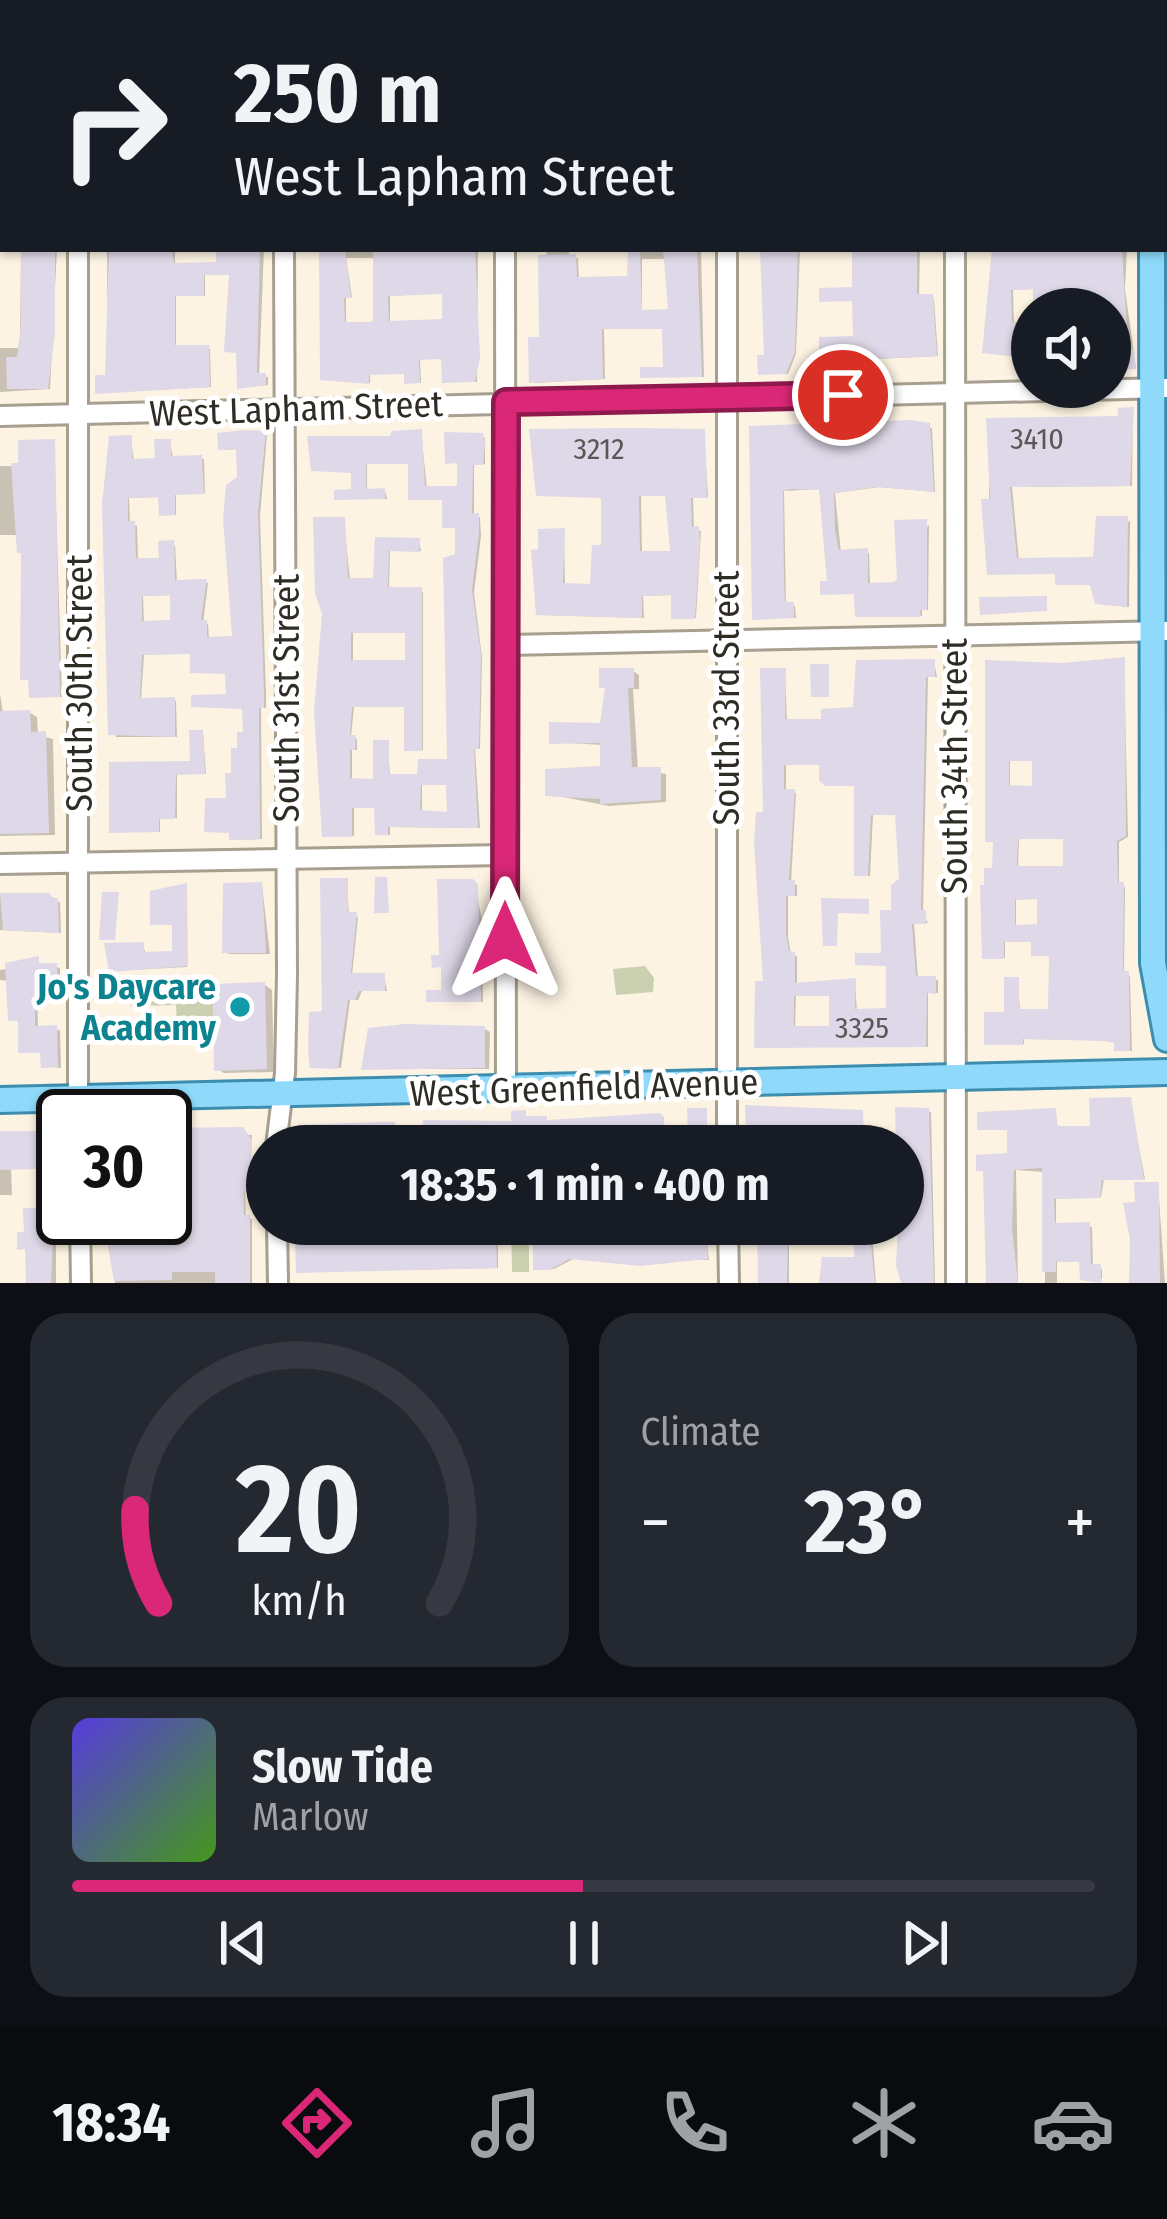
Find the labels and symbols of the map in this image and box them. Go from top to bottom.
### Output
pin [792,344,894,446]
street label: West Lapham Street [148,382,444,436]
house number: 3410 [1010,421,1064,457]
house number: 3212 [574,431,624,467]
street label: South 30th Street [58,554,102,812]
street label: South 33rd Street [705,570,749,826]
street label: South 31st Street [265,574,309,822]
street label: South 34th Street [933,638,977,894]
position arrow [442,876,568,1002]
place label: Jo's Daycare Academy [36,965,217,1050]
marker: Jo's Daycare Academy [227,994,253,1020]
house number: 3325 [835,1010,889,1046]
street label: West Greenfield Avenue [409,1060,759,1116]
speed limit sign: 30 [36,1089,192,1245]

